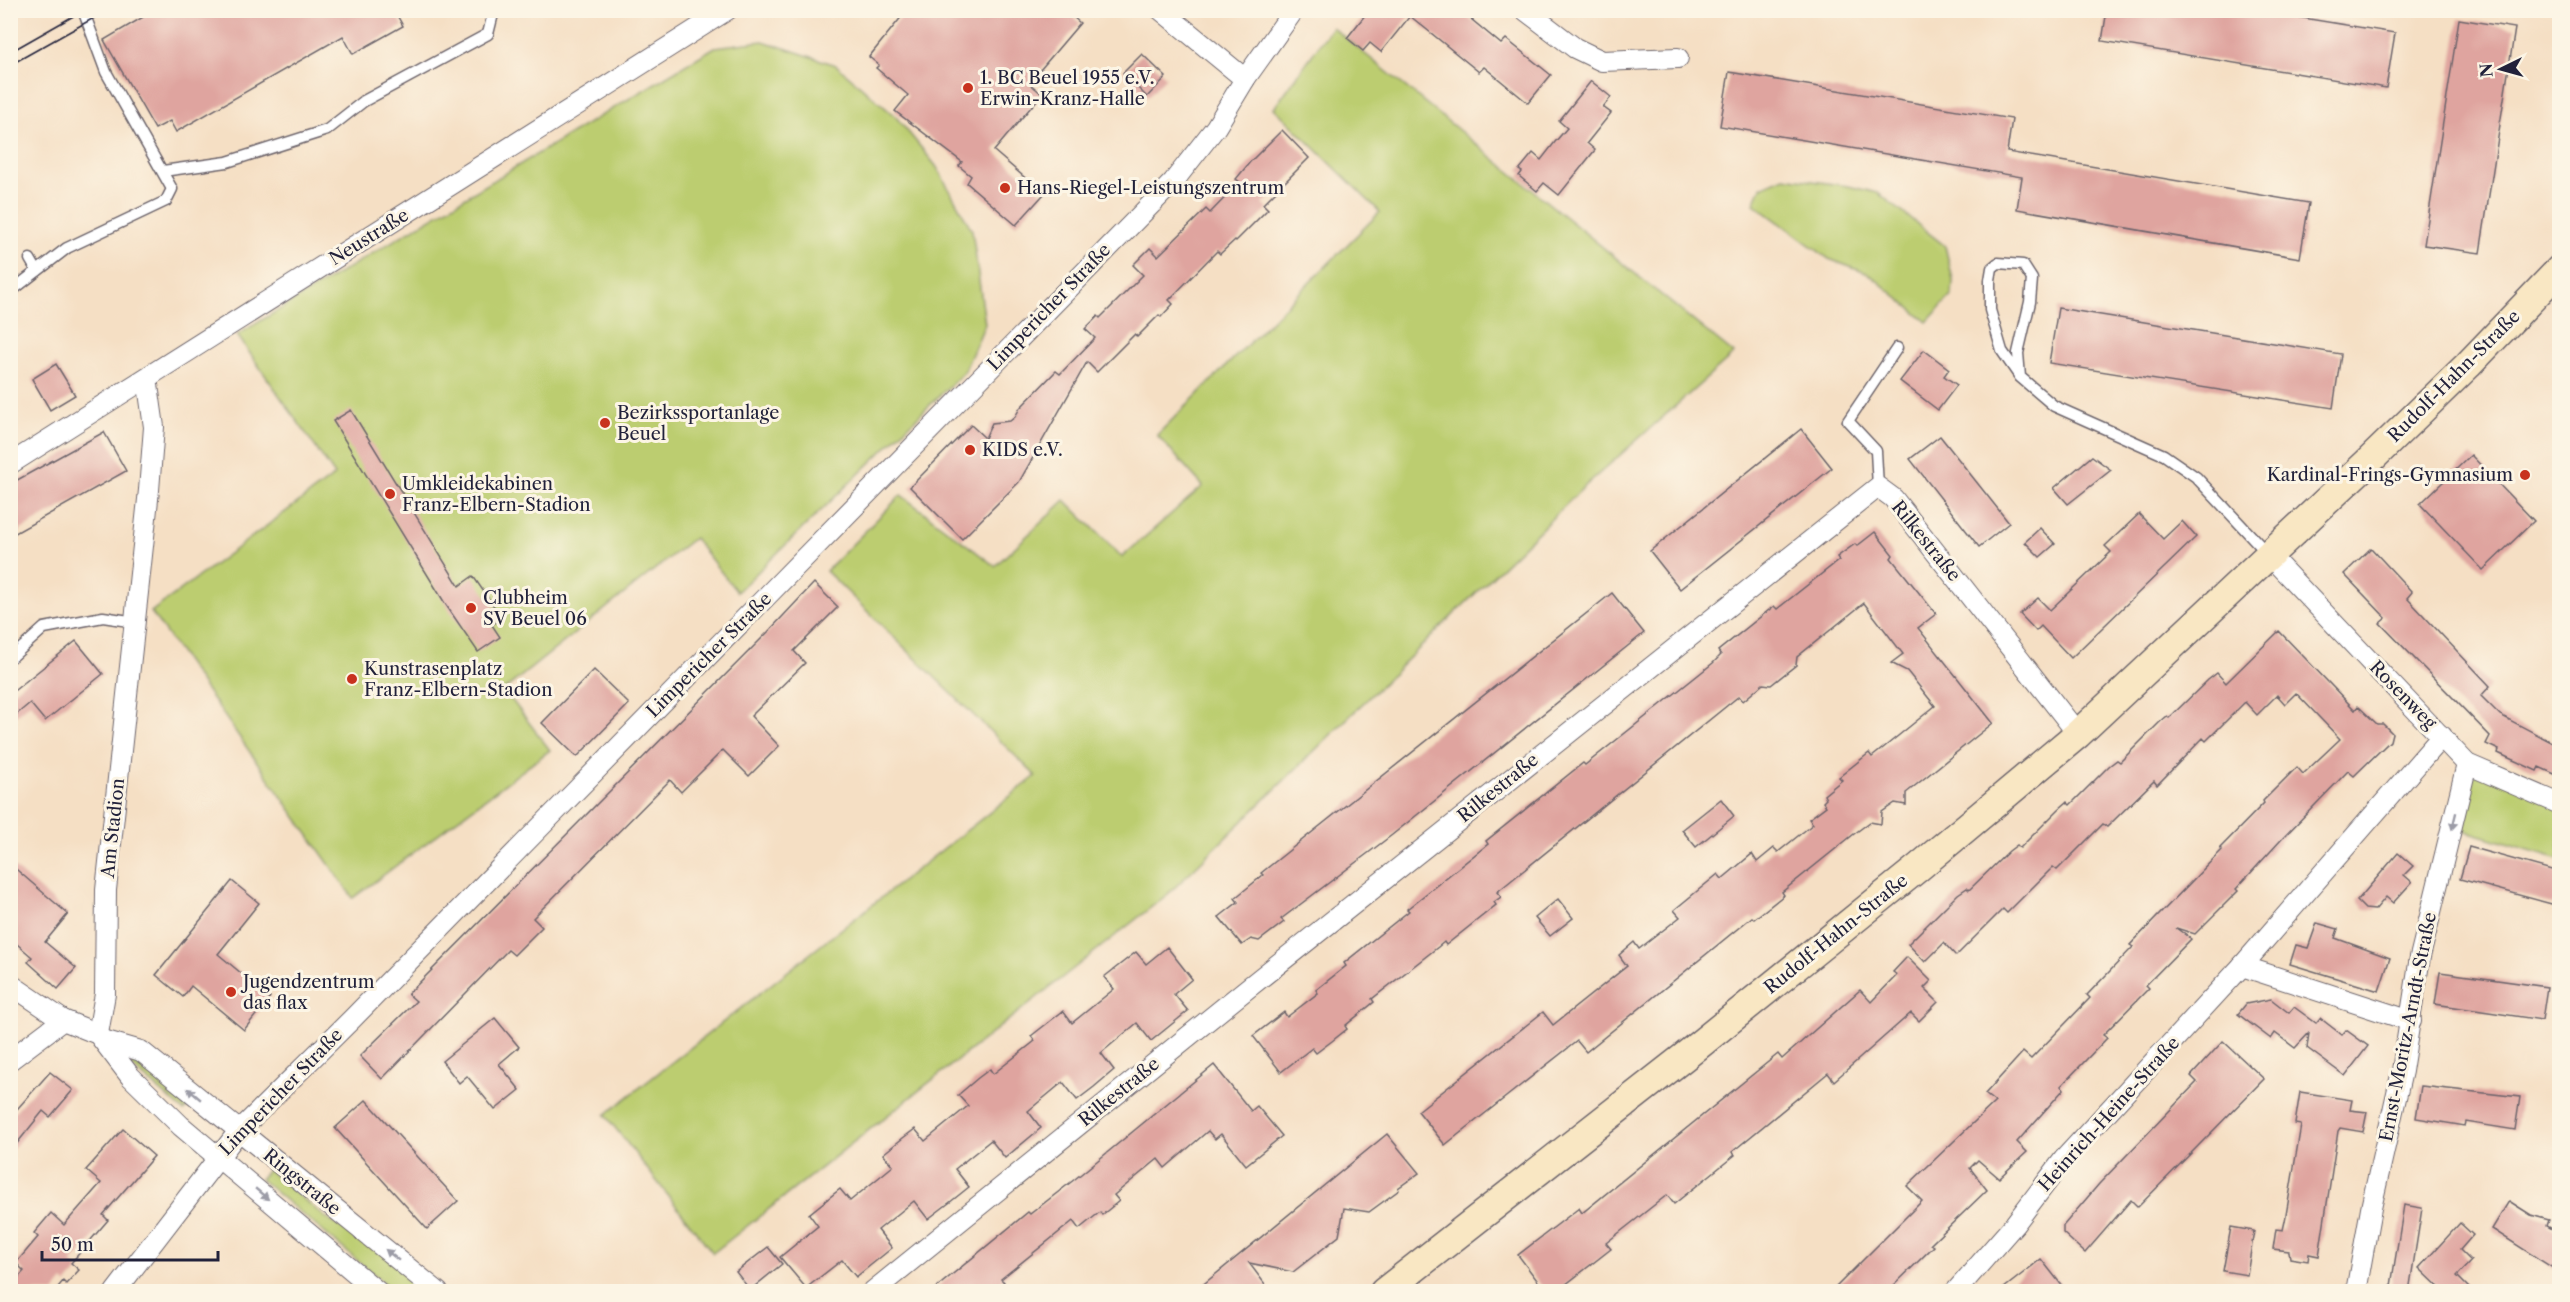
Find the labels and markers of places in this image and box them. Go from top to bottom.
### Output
place label: 1. BC Beuel 1955 e.V. Erwin-Kranz-Halle [980,67,1154,110]
marker: 1. BC Beuel 1955 e.V. Erwin-Kranz-Halle [961,81,975,95]
place label: Hans-Riegel-Leistungszentrum [1017,177,1284,199]
marker: Hans-Riegel-Leistungszentrum [998,181,1012,195]
place label: Bezirkssportanlage Beuel [617,402,779,445]
marker: Bezirkssportanlage Beuel [598,416,612,430]
place label: KIDS e.V. [982,439,1063,461]
marker: KIDS e.V. [963,443,977,457]
place label: Kardinal-Frings-Gymnasium [2267,464,2513,486]
marker: Kardinal-Frings-Gymnasium [2518,468,2532,482]
place label: Umkleidekabinen Franz-Elbern-Stadion [402,473,590,516]
marker: Umkleidekabinen Franz-Elbern-Stadion [383,487,397,501]
place label: Clubheim SV Beuel 06 [483,587,587,630]
marker: Clubheim SV Beuel 06 [464,601,478,615]
place label: Kunstrasenplatz Franz-Elbern-Stadion [364,658,552,701]
marker: Kunstrasenplatz Franz-Elbern-Stadion [345,672,359,686]
place label: Jugendzentrum das flax [240,971,375,1014]
marker: Jugendzentrum das flax [224,985,238,999]

